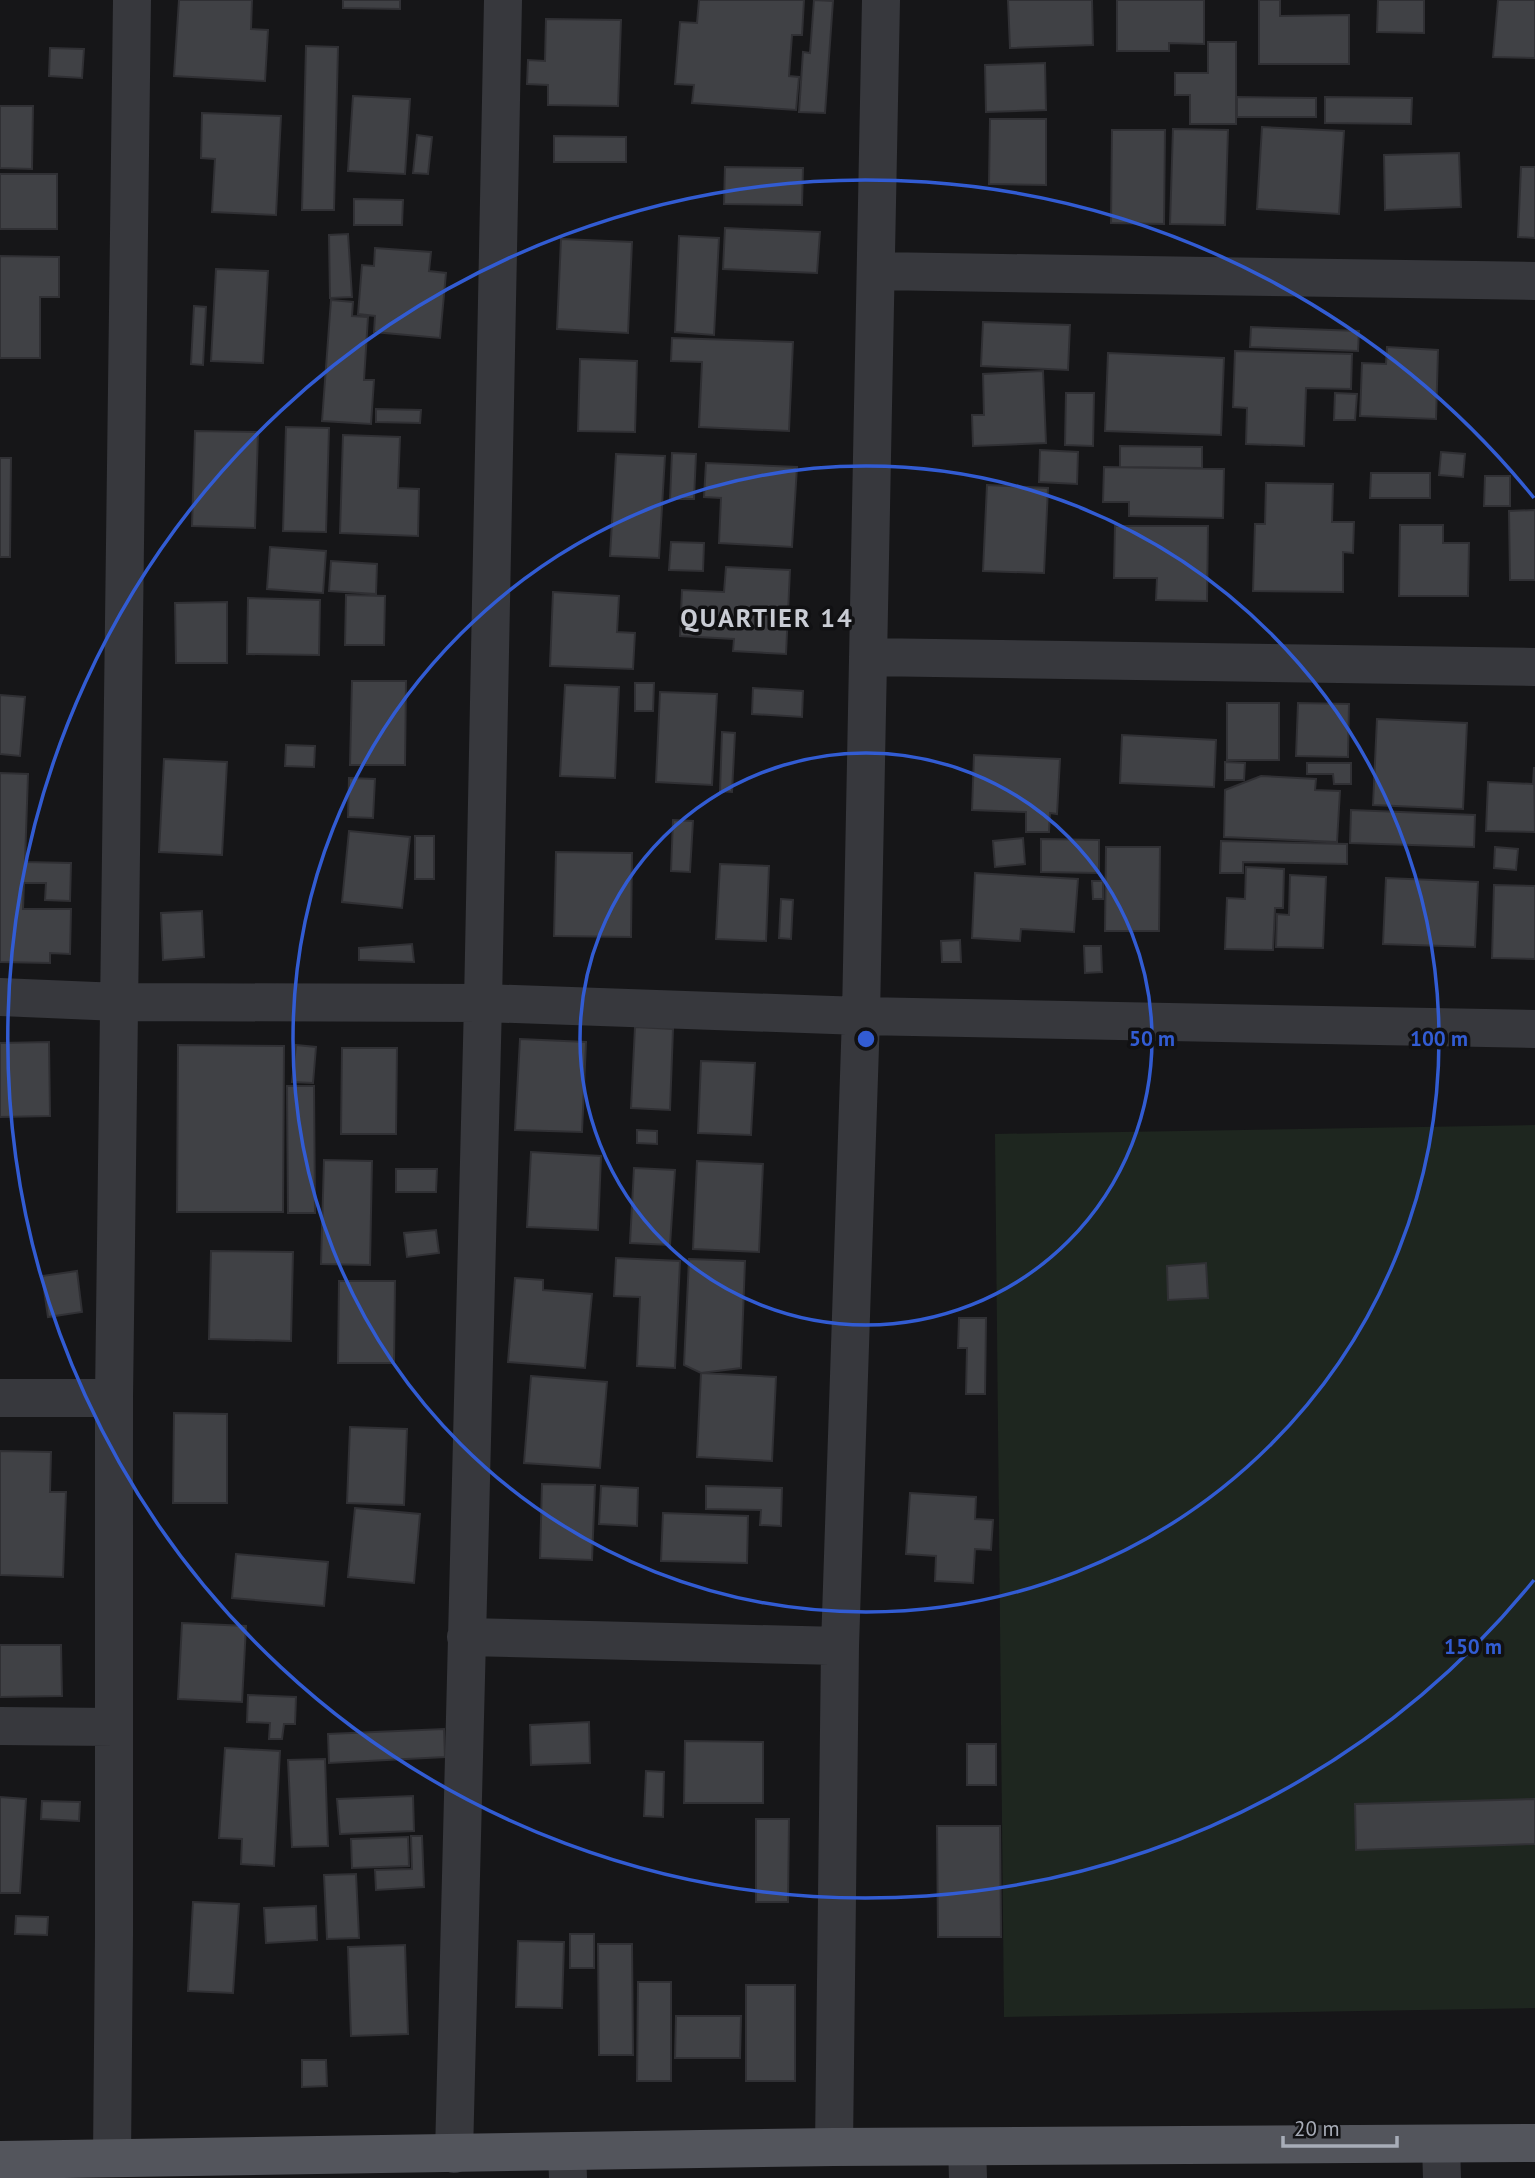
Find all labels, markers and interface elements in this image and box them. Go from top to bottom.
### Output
district label: QUARTIER 14 [680,601,854,634]
text: 50 m [1129,1025,1175,1052]
text: 100 m [1410,1025,1468,1052]
centre of rings [854,1027,878,1051]
text: 150 m [1444,1633,1502,1660]
scale bar [1283,2104,1397,2148]
text: 20 m [1294,2115,1340,2142]

